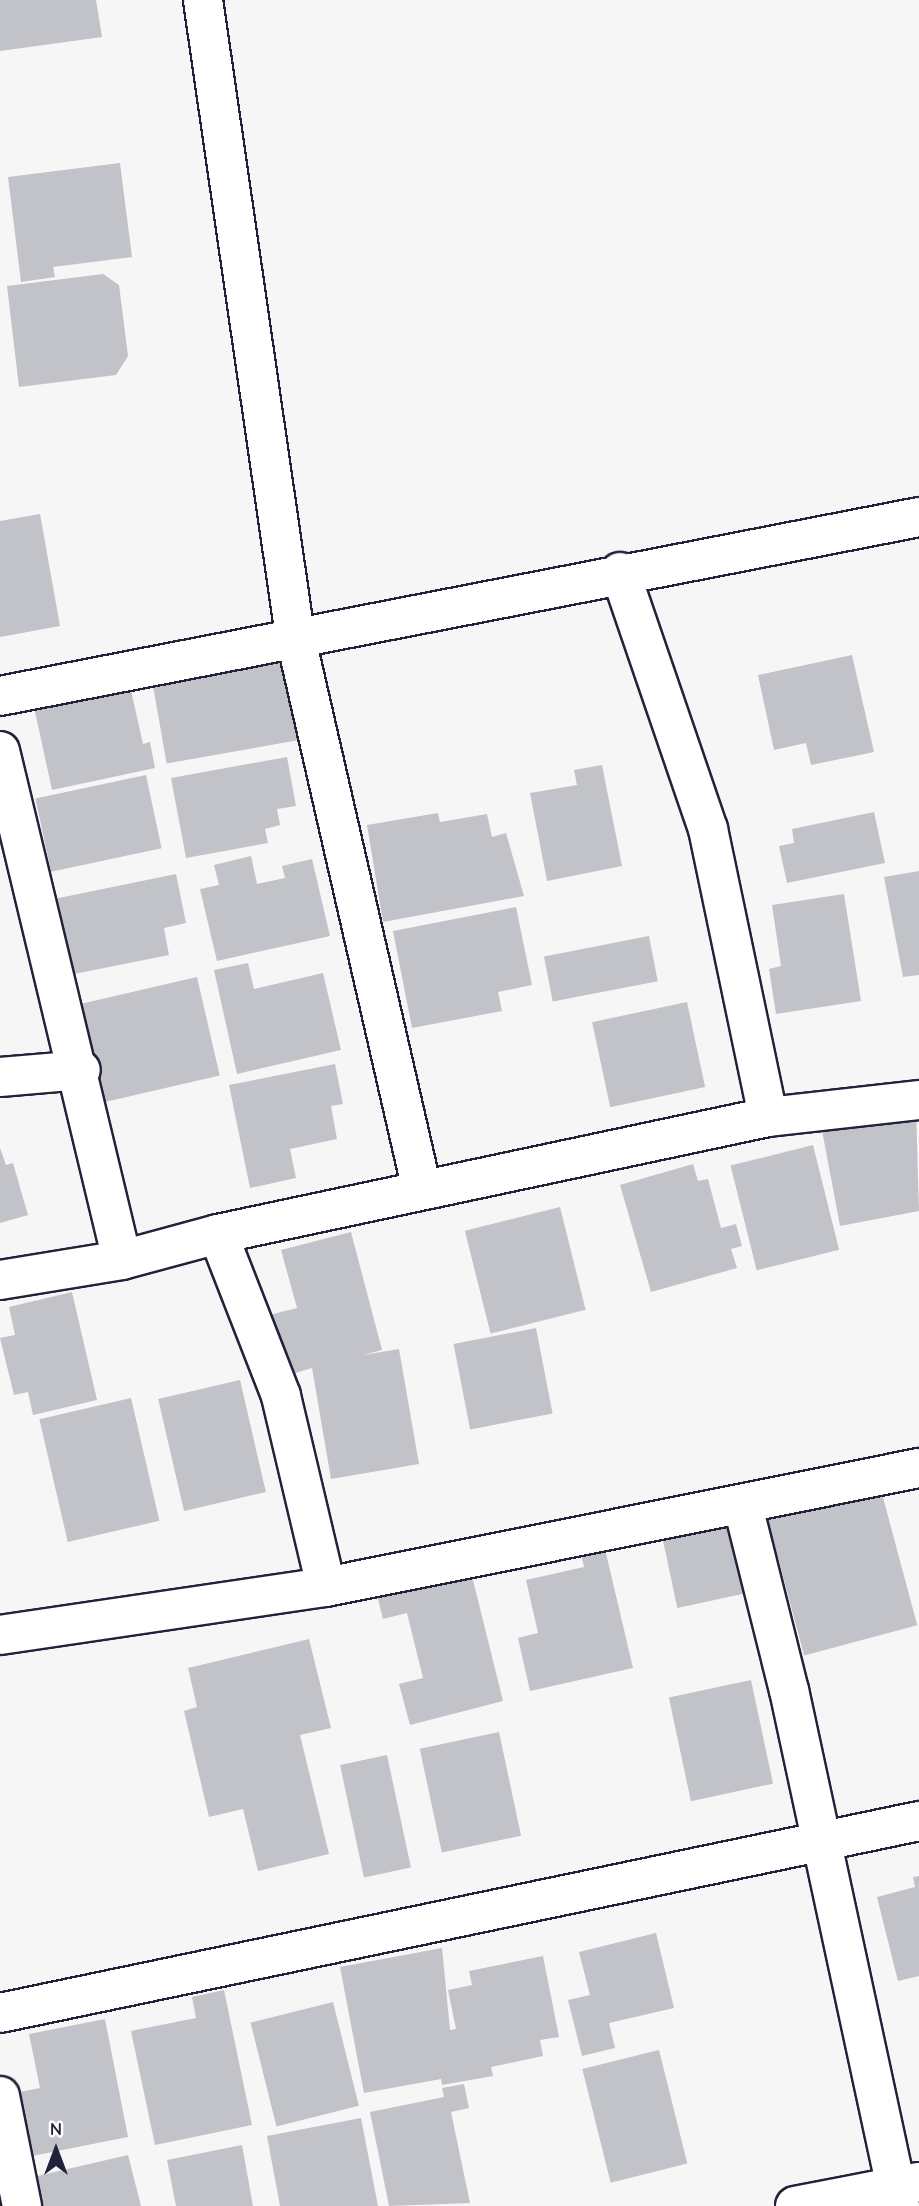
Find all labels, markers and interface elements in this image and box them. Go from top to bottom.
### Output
north arrow [21,2115,91,2185]
text: N [50,2118,62,2140]

